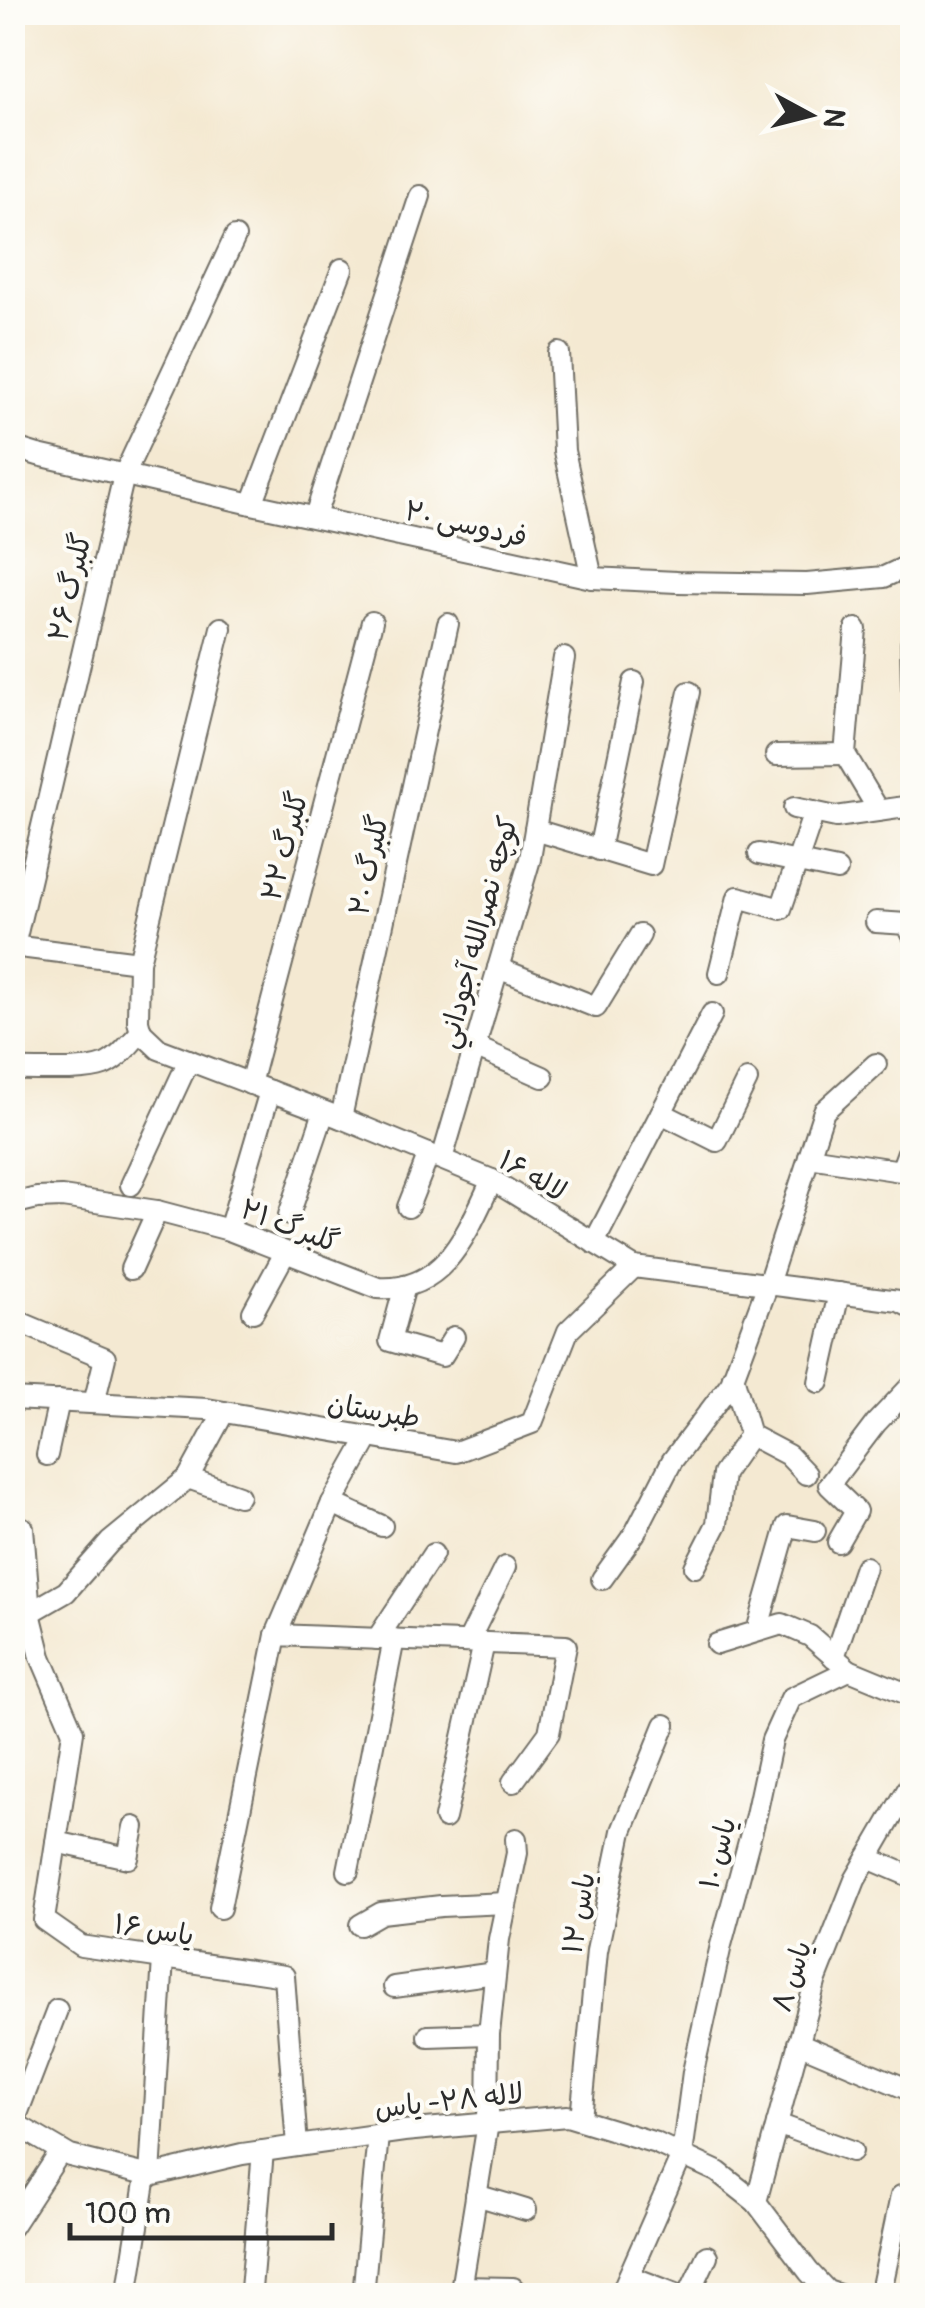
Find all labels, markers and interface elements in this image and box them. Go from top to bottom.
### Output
north arrow [760,65,860,165]
text: N [815,106,852,129]
street label: فردوسی ۲۰ [401,493,530,556]
street label: گلبرگ ۲۶ [41,530,100,645]
street label: گلبرگ ۲۲ [254,788,317,905]
street label: گلبرگ ۲۰ [342,812,397,919]
street label: كوچه نصرالله آجوداني [431,812,532,1054]
street label: لاله ۱۶ [492,1143,572,1210]
street label: گلبرگ ۲۱ [235,1192,344,1261]
street label: طبرستان [325,1386,423,1437]
street label: یاس ۱۰ [692,1814,745,1893]
street label: یاس ۱۲ [555,1870,604,1957]
street label: یاس ۱۶ [111,1907,196,1954]
street label: یاس ۸ [765,1936,820,2017]
street label: لاله ۲۸- یاس [373,2076,525,2127]
scale bar [70,2178,332,2240]
text: 100 m [85,2195,171,2232]

